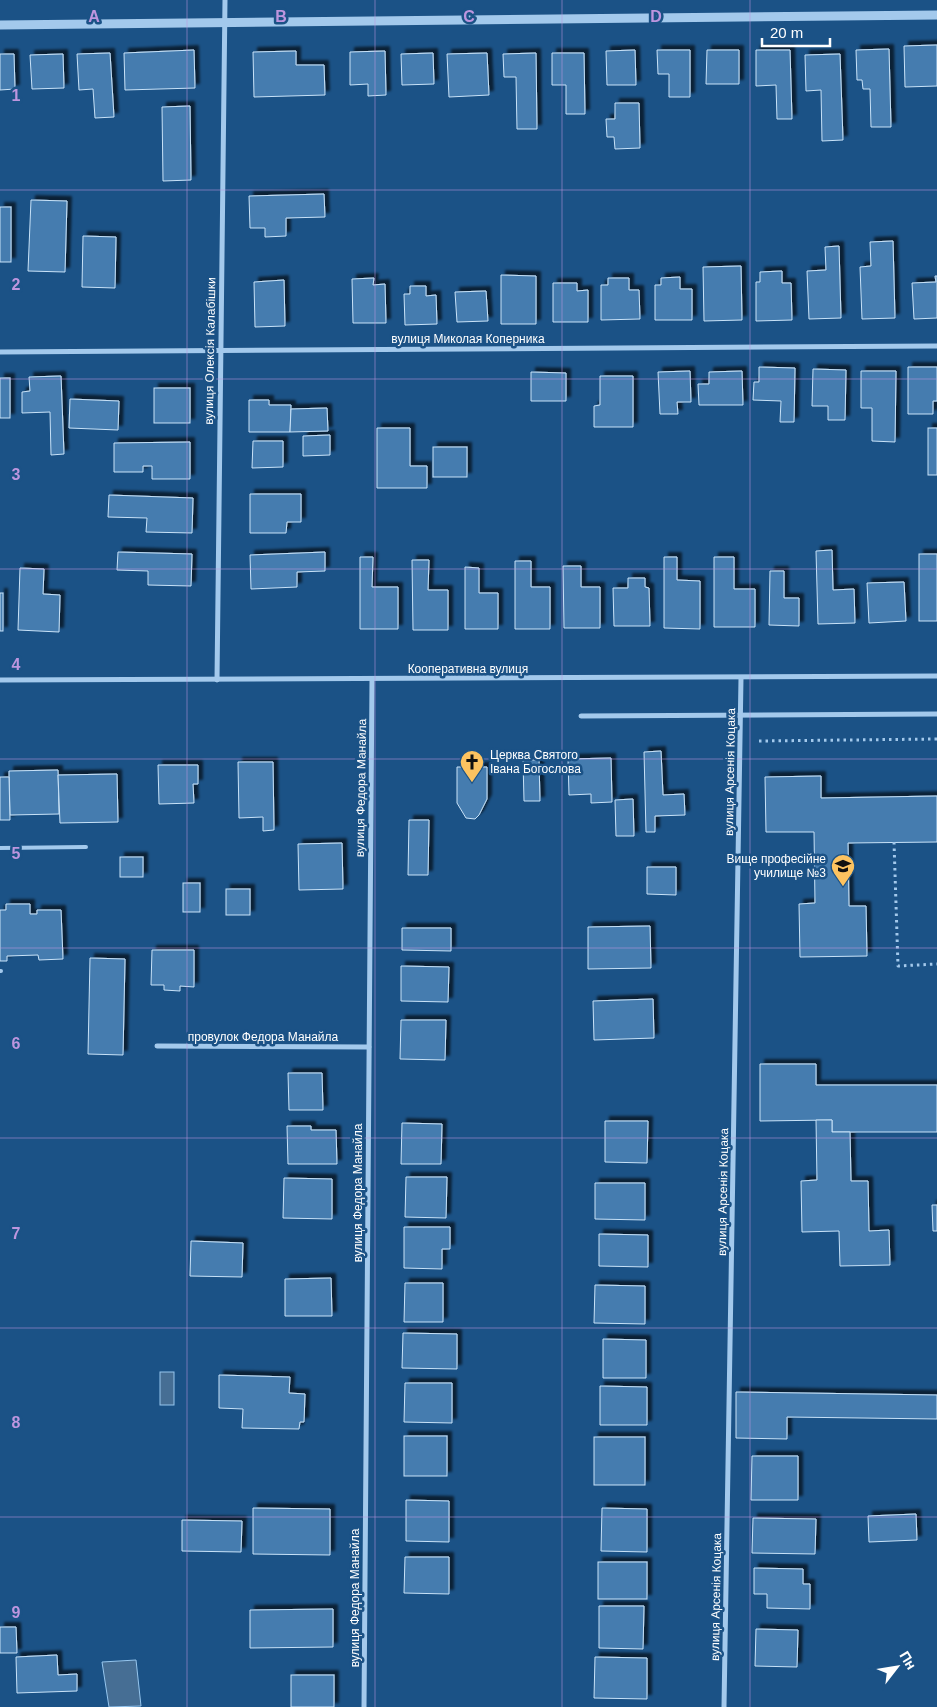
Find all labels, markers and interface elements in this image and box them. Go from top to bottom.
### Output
text: A [88,8,100,25]
text: B [275,8,287,25]
text: C [463,8,475,25]
text: D [650,8,662,25]
scale bar [762,15,830,47]
text: 20 m [770,24,803,41]
text: 1 [12,87,21,104]
text: 2 [12,276,21,293]
street label: вулиця Олексія Калабішки [202,277,218,425]
street label: вулиця Миколая Коперника [391,332,545,346]
text: 3 [12,466,21,483]
text: 4 [12,656,21,673]
street label: Кооперативна вулиця [408,662,528,676]
street label: вулиця Арсенія Коцака [722,707,738,836]
street label: вулиця Федора Манайла [353,718,369,857]
place label: Церква Святого Івана Богослова [490,748,581,776]
church icon: Церква Святого Івана Богослова [459,749,485,783]
text: 5 [12,845,21,862]
place label: Вище професійне училище №3 [726,852,826,880]
school or university icon: Вище професійне училище №3 [830,853,856,887]
street label: провулок Федора Манайла [188,1030,339,1044]
text: 6 [12,1035,21,1052]
street label: вулиця Федора Манайла [351,1123,365,1262]
street label: вулиця Арсенія Коцака [715,1127,731,1256]
text: 7 [12,1225,21,1242]
text: 8 [12,1414,21,1431]
street label: вулиця Федора Манайла [348,1528,362,1667]
street label: вулиця Арсенія Коцака [708,1532,724,1661]
text: 9 [12,1604,21,1621]
north arrow [872,1642,922,1692]
text: Пн [897,1648,920,1672]

